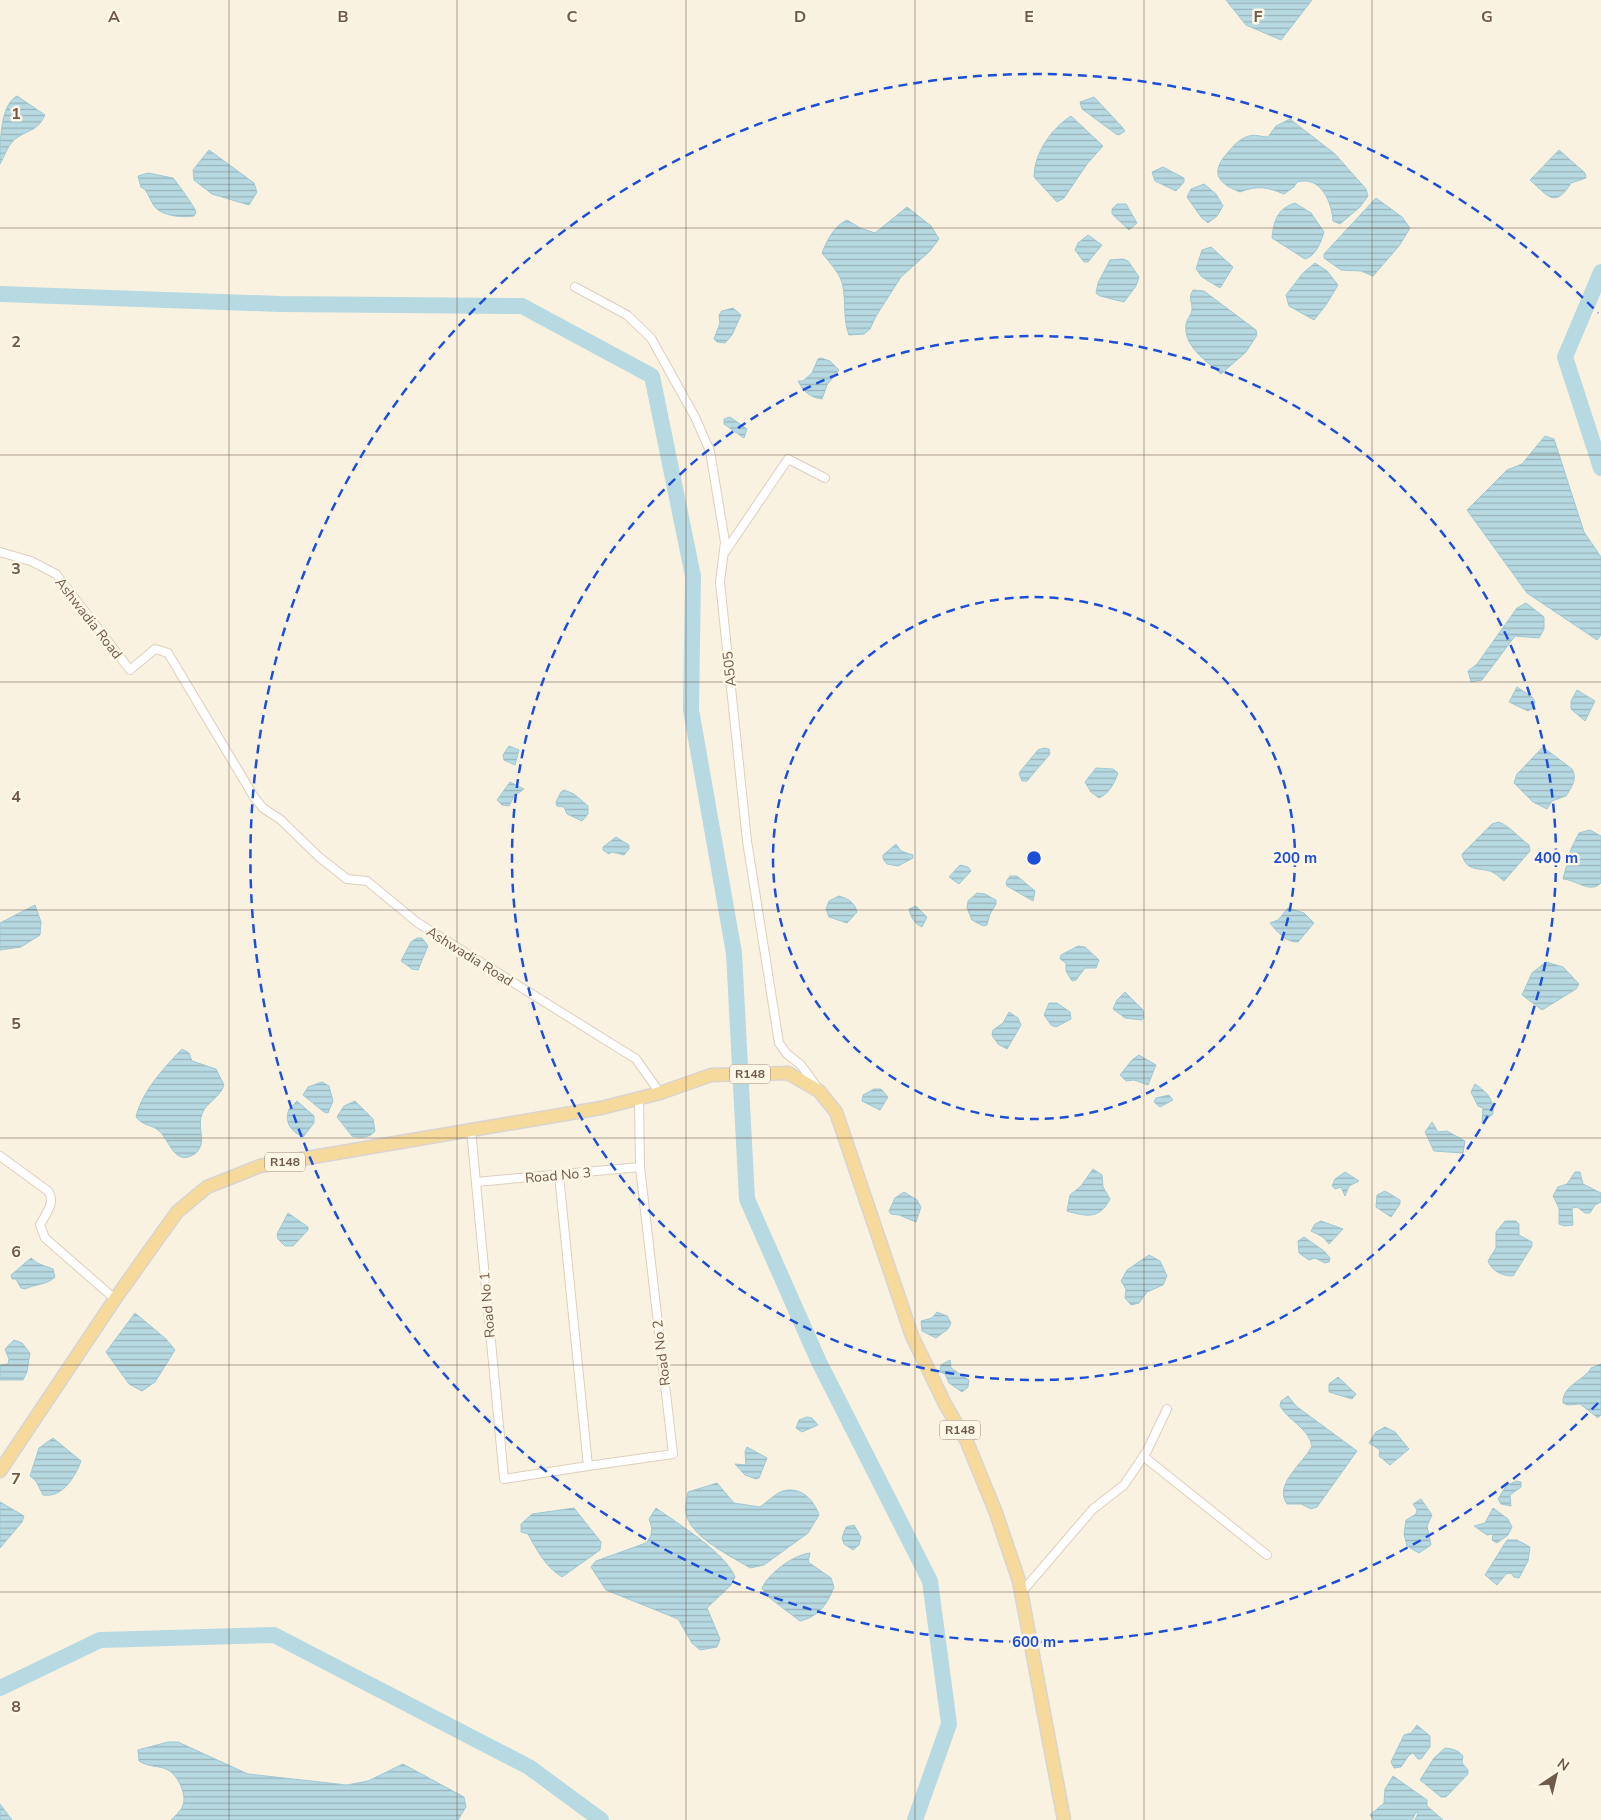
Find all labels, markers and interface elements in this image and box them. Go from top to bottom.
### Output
text: A [108,6,120,28]
text: B [337,6,349,28]
text: C [567,6,578,28]
text: D [794,6,806,28]
text: E [1024,6,1034,28]
text: F [1254,6,1263,28]
text: G [1481,6,1493,28]
text: 1 [11,103,21,125]
text: 2 [11,331,21,353]
text: 3 [11,558,21,580]
street label: Ashwadia Road [51,574,127,663]
street label: A505 [718,650,741,688]
text: 4 [11,786,21,808]
text: 200 m [1273,848,1317,868]
text: 400 m [1534,848,1578,868]
centre of rings [1025,849,1043,867]
street label: Ashwadia Road [423,922,517,991]
text: 5 [11,1013,21,1035]
road number: R148 [730,1064,770,1084]
road number: R148 [265,1152,305,1172]
street label: Road No 3 [524,1163,592,1188]
text: 6 [11,1241,21,1263]
street label: Road No 1 [475,1271,500,1339]
street label: Road No 2 [648,1319,675,1387]
road number: R148 [940,1420,980,1440]
text: 7 [11,1468,21,1490]
text: 600 m [1012,1632,1056,1652]
text: 8 [11,1696,21,1718]
north arrow [1531,1750,1581,1800]
text: N [1553,1754,1573,1776]

